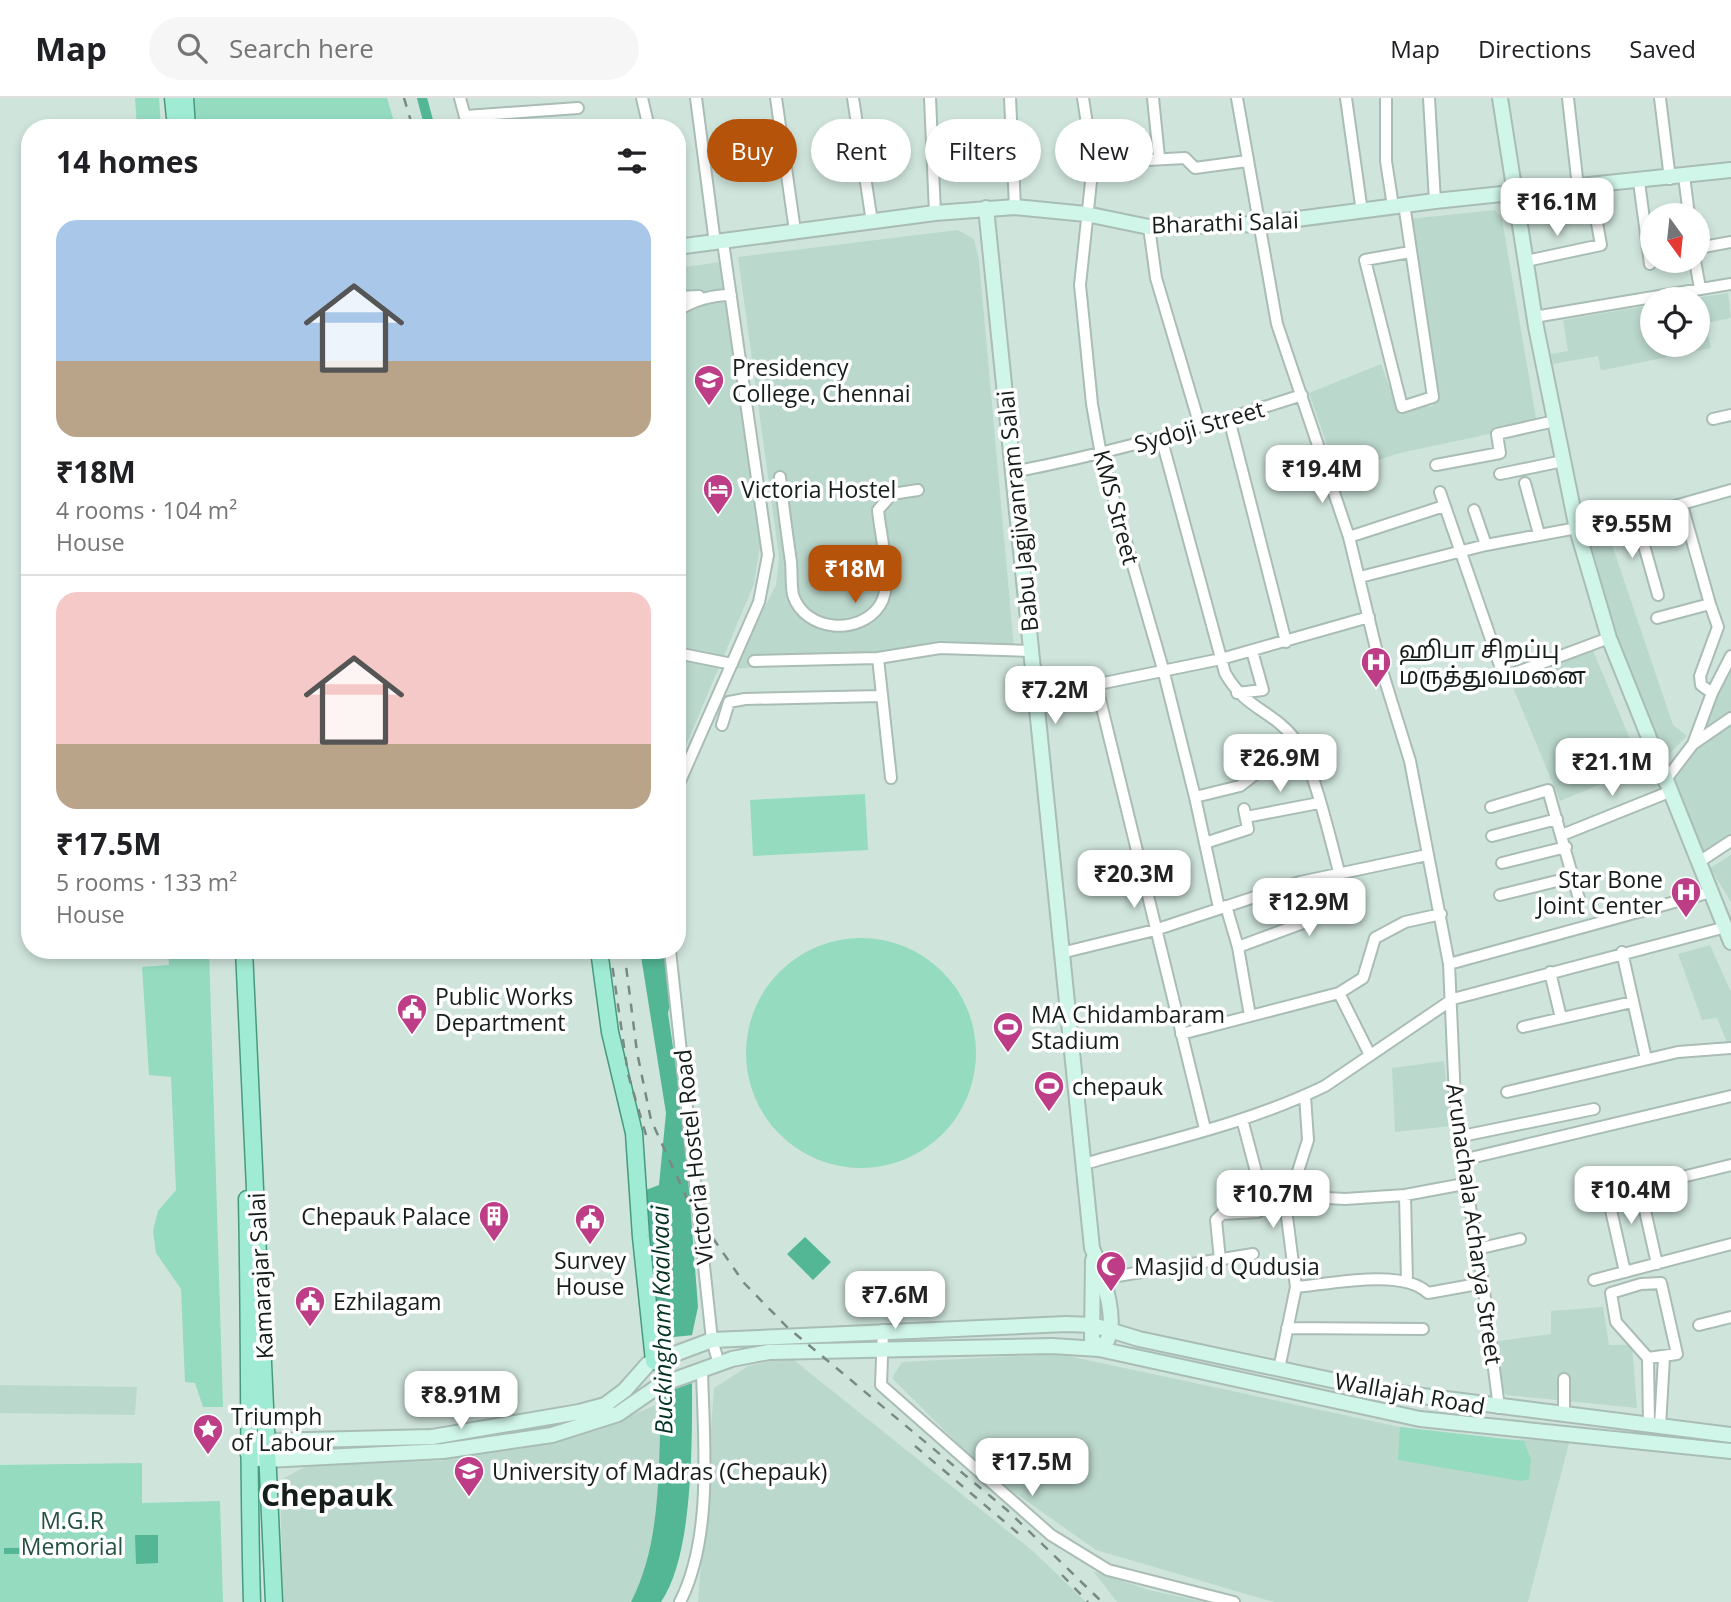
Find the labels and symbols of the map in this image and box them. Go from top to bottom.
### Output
pin: ₹16.1M [1500,178,1614,238]
street label: Bharathi Salai [1151,203,1299,241]
north arrow [1640,203,1710,273]
place label: Presidency College, Chennai [732,351,911,409]
school or university icon: Presidency College, Chennai [692,363,726,407]
street label: Babu Jagjivanram Salai [988,389,1046,633]
street label: Sydoji Street [1130,392,1268,460]
street label: KMS Street [1086,446,1148,568]
pin: ₹19.4M [1265,446,1379,505]
hotel icon: Victoria Hostel [701,472,735,516]
place label: Victoria Hostel [741,473,896,505]
pin: ₹9.55M [1575,500,1689,560]
pin: ₹18M [814,546,896,605]
place label: ஹிபா சிறப்பு மருத்துவமனை [1399,633,1586,692]
hospital icon: ஹிபா சிறப்பு மருத்துவமனை [1359,645,1393,689]
pin: ₹7.2M [1006,666,1104,726]
pin: ₹26.9M [1223,734,1337,794]
pin: ₹21.1M [1555,738,1669,798]
pin: ₹20.3M [1077,850,1191,910]
place label: Star Bone Joint Center [1535,863,1664,921]
hospital icon: Star Bone Joint Center [1669,875,1703,919]
pin: ₹12.9M [1252,878,1366,938]
place label: Public Works Department [435,980,573,1038]
public building icon: Public Works Department [395,992,429,1036]
place label: MA Chidambaram Stadium [1031,998,1225,1056]
sports icon: MA Chidambaram Stadium [991,1010,1025,1054]
street label: Victoria Hostel Road [666,1048,720,1266]
sports icon: chepauk [1032,1069,1066,1113]
place label: chepauk [1072,1070,1163,1102]
street label: Arunachala Acharya Street [1439,1081,1511,1367]
pin: ₹10.4M [1574,1166,1688,1226]
pin: ₹10.7M [1216,1170,1330,1230]
street label: Kamarajar Salai [240,1192,280,1360]
building icon: Chepauk Palace [477,1199,511,1243]
place label: Chepauk Palace [301,1200,471,1232]
public building icon: Survey House [573,1202,607,1246]
water label: Buckingham Kaalvaai [642,1204,679,1435]
place label: Survey House [554,1244,626,1302]
mosque icon: Masjid d Qudusia [1094,1249,1128,1293]
place label: Masjid d Qudusia [1134,1250,1320,1282]
pin: ₹7.6M [846,1272,944,1331]
public building icon: Ezhilagam [293,1284,327,1328]
place label: Ezhilagam [333,1285,442,1317]
street label: Wallajah Road [1332,1364,1488,1422]
pin: ₹8.91M [404,1372,518,1431]
place label: Triumph of Labour [231,1400,335,1458]
place icon: Triumph of Labour [191,1412,225,1456]
pin: ₹17.5M [975,1438,1089,1498]
school or university icon: University of Madras (Chepauk) [452,1454,486,1498]
place label: University of Madras (Chepauk) [492,1455,827,1487]
district label: Chepauk [261,1474,393,1515]
park label: M.G.R Memorial [21,1504,123,1562]

